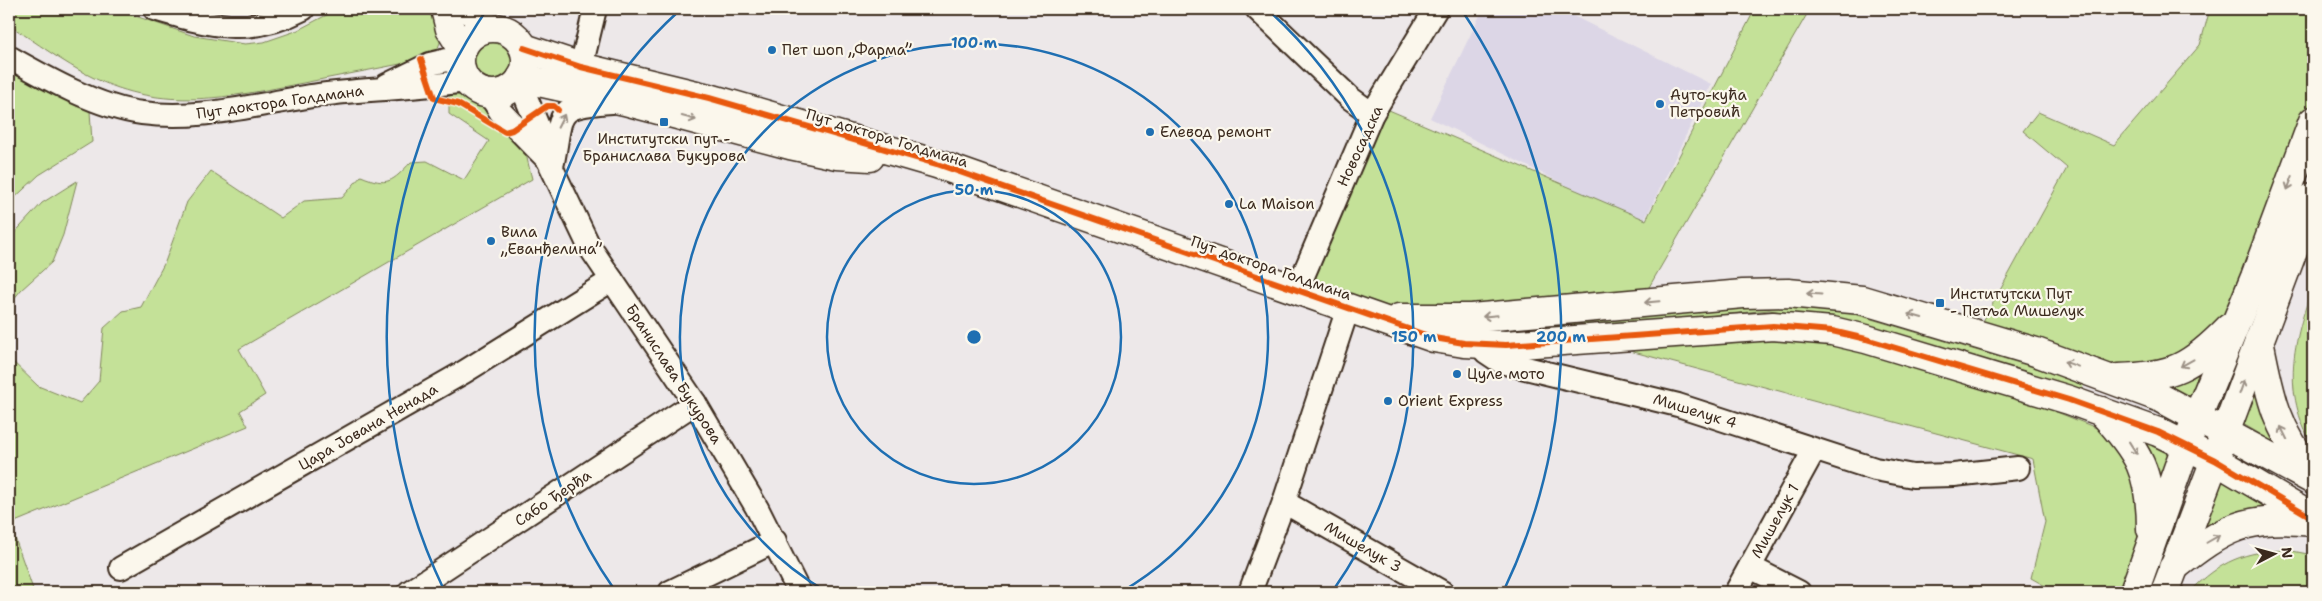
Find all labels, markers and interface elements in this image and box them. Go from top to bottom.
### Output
text: 100 m [951,33,997,53]
place label: Пет шоп „Фарма” [782,40,913,60]
marker: Пет шоп „Фарма” [766,44,778,56]
street label: Пут доктора Голдмана [195,80,366,124]
place label: Ауто-кућа Петровић [1670,85,1747,122]
marker: Ауто-кућа Петровић [1654,98,1666,110]
street label: Новосадска [1332,101,1388,190]
street label: Пут доктора Голдмана [803,104,971,172]
one-way arrow [556,113,566,128]
one-way arrow [681,114,697,123]
marker: Институтски пут - Бранислава Букурова [658,116,670,128]
place label: Елевод ремонт [1160,122,1272,142]
marker: Елевод ремонт [1144,126,1156,138]
place label: Институтски пут - Бранислава Букурова [582,129,746,166]
one-way arrow [2285,175,2294,190]
text: 50 m [955,180,994,200]
place label: La Maison [1239,194,1315,214]
marker: La Maison [1223,198,1235,210]
place label: Вила „Еванђелина” [500,222,603,259]
street label: Пут доктора Голдмана [1188,231,1355,305]
marker: Вила „Еванђелина” [485,235,497,247]
place label: Институтски Пут - Петља Мишелук [1950,284,2084,321]
one-way arrow [1806,290,1822,299]
one-way arrow [1644,297,1660,307]
marker: Институтски Пут - Петља Мишелук [1934,297,1946,309]
street label: Бранислава Букурова [621,300,727,448]
one-way arrow [1908,310,1924,320]
one-way arrow [1482,312,1498,321]
text: 150 m [1391,327,1437,347]
text: 200 m [1536,327,1586,347]
centre of rings [965,328,983,346]
one-way arrow [2063,359,2079,368]
one-way arrow [2181,359,2195,369]
place label: Цуле мото [1467,364,1545,384]
marker: Цуле мото [1451,368,1463,380]
street label: Цара Јована Ненада [295,379,442,475]
one-way arrow [2238,380,2247,395]
street label: Мишелук 4 [1651,389,1739,433]
place label: Orient Express [1398,391,1503,411]
marker: Orient Express [1382,395,1394,407]
one-way arrow [2279,426,2289,441]
one-way arrow [2127,441,2138,455]
street label: Сабо Ђерђа [511,465,596,531]
street label: Мишелук 1 [1746,480,1804,562]
street label: Мишелук 3 [1321,517,1405,577]
north arrow [2250,528,2300,578]
one-way arrow [2205,534,2219,544]
text: N [2277,546,2296,559]

